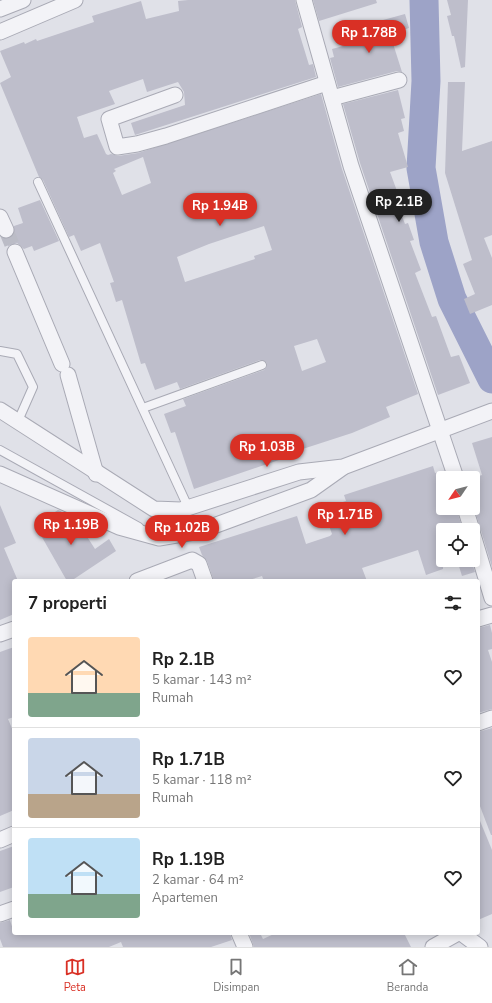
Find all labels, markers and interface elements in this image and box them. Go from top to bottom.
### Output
pin: Rp 1.78B [328,20,410,54]
text: Rp 1.78B [341,24,397,42]
pin: Rp 2.1B [362,189,436,223]
pin: Rp 1.94B [179,193,261,227]
text: Rp 2.1B [375,193,423,211]
text: Rp 1.94B [192,197,248,215]
pin: Rp 1.03B [226,434,308,468]
text: Rp 1.03B [239,438,295,456]
north arrow [436,471,480,515]
map controls [436,471,480,567]
pin: Rp 1.71B [304,502,386,536]
text: Rp 1.71B [317,506,373,524]
pin: Rp 1.19B [30,512,112,546]
pin: Rp 1.02B [141,515,223,549]
text: Rp 1.19B [43,516,99,534]
text: Rp 1.02B [154,519,210,537]
button: locate [436,523,480,567]
text: 7 properti [28,592,107,615]
icon: filters [442,592,464,614]
text: Rp 2.1B [152,648,215,671]
icon: home [60,653,108,701]
icon: heart [442,666,464,688]
text: 5 kamar · 143 m² [152,671,252,689]
text: Rumah [152,689,193,707]
text: Rp 1.71B [152,748,225,771]
icon: home [60,754,108,802]
icon: heart [442,767,464,789]
text: 5 kamar · 118 m² [152,771,252,789]
text: Rumah [152,789,193,807]
text: Rp 1.19B [152,848,225,871]
icon: home [60,854,108,902]
icon: heart [442,867,464,889]
text: 2 kamar · 64 m² [152,871,244,889]
text: Apartemen [152,889,218,907]
tab: Peta [64,956,86,995]
tab: Disimpan [213,956,260,995]
tab: Beranda [387,956,428,995]

